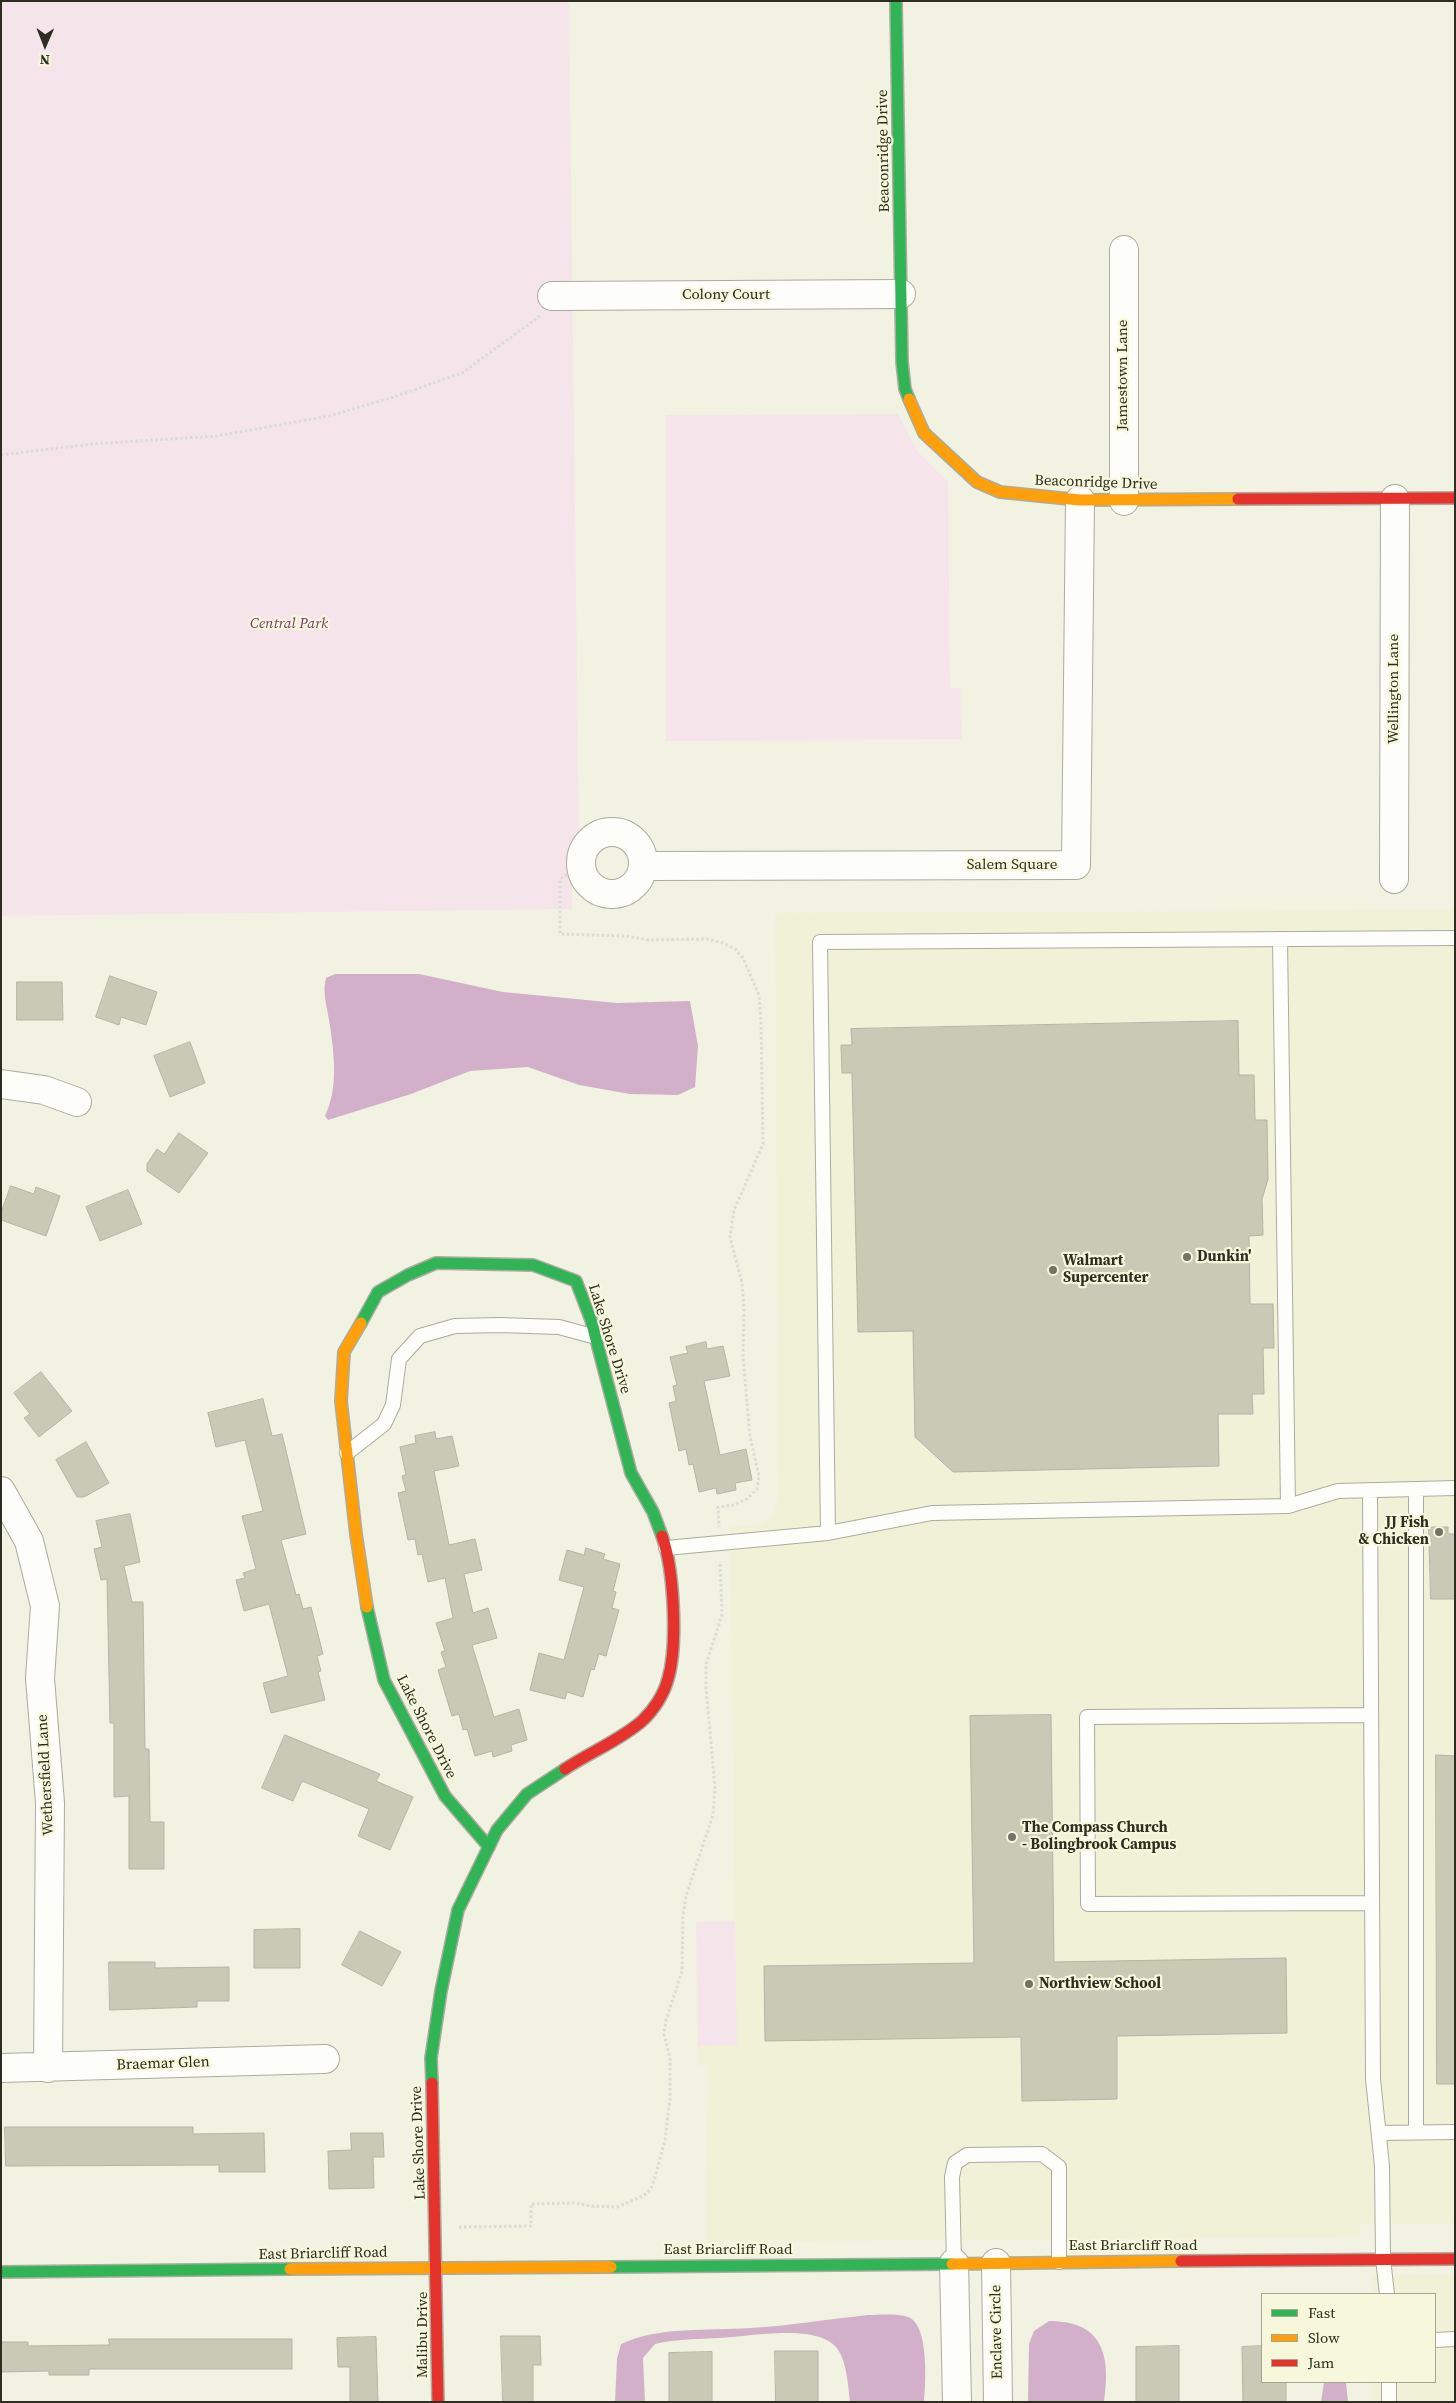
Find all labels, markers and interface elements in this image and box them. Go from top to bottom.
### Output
north arrow [20,20,70,70]
text: N [39,50,50,70]
street label: Beaconridge Drive [874,89,894,213]
street label: Colony Court [682,286,770,304]
street label: Jamestown Lane [1114,320,1132,430]
street label: Beaconridge Drive [1034,472,1158,494]
park label: Central Park [250,615,328,633]
street label: Wellington Lane [1385,634,1403,744]
street label: Salem Square [967,856,1057,874]
place label: Dunkin' [1197,1248,1252,1266]
marker: Dunkin' [1181,1251,1193,1263]
place label: Walmart Supercenter [1063,1252,1148,1287]
marker: Walmart Supercenter [1047,1264,1059,1276]
street label: Lake Shore Drive [584,1282,634,1396]
place label: JJ Fish & Chicken [1359,1514,1429,1549]
marker: JJ Fish & Chicken [1433,1526,1445,1538]
street label: Lake Shore Drive [392,1672,460,1782]
street label: Wethersfield Lane [34,1714,58,1836]
place label: The Compass Church - Bolingbrook Campus [1022,1819,1176,1854]
marker: The Compass Church - Bolingbrook Campus [1006,1831,1018,1843]
place label: Northview School [1039,1975,1161,1993]
marker: Northview School [1023,1978,1035,1990]
street label: Braemar Glen [116,2053,210,2075]
street label: Lake Shore Drive [408,2086,430,2200]
street label: East Briarcliff Road [1068,2237,1198,2255]
street label: East Briarcliff Road [663,2241,793,2259]
street label: East Briarcliff Road [258,2244,388,2264]
street label: Enclave Circle [987,2284,1007,2380]
street label: Malibu Drive [414,2292,432,2378]
legend [1261,2293,1436,2383]
text: Fast [1308,2302,1335,2323]
text: Slow [1308,2327,1340,2348]
text: Jam [1308,2352,1334,2373]

